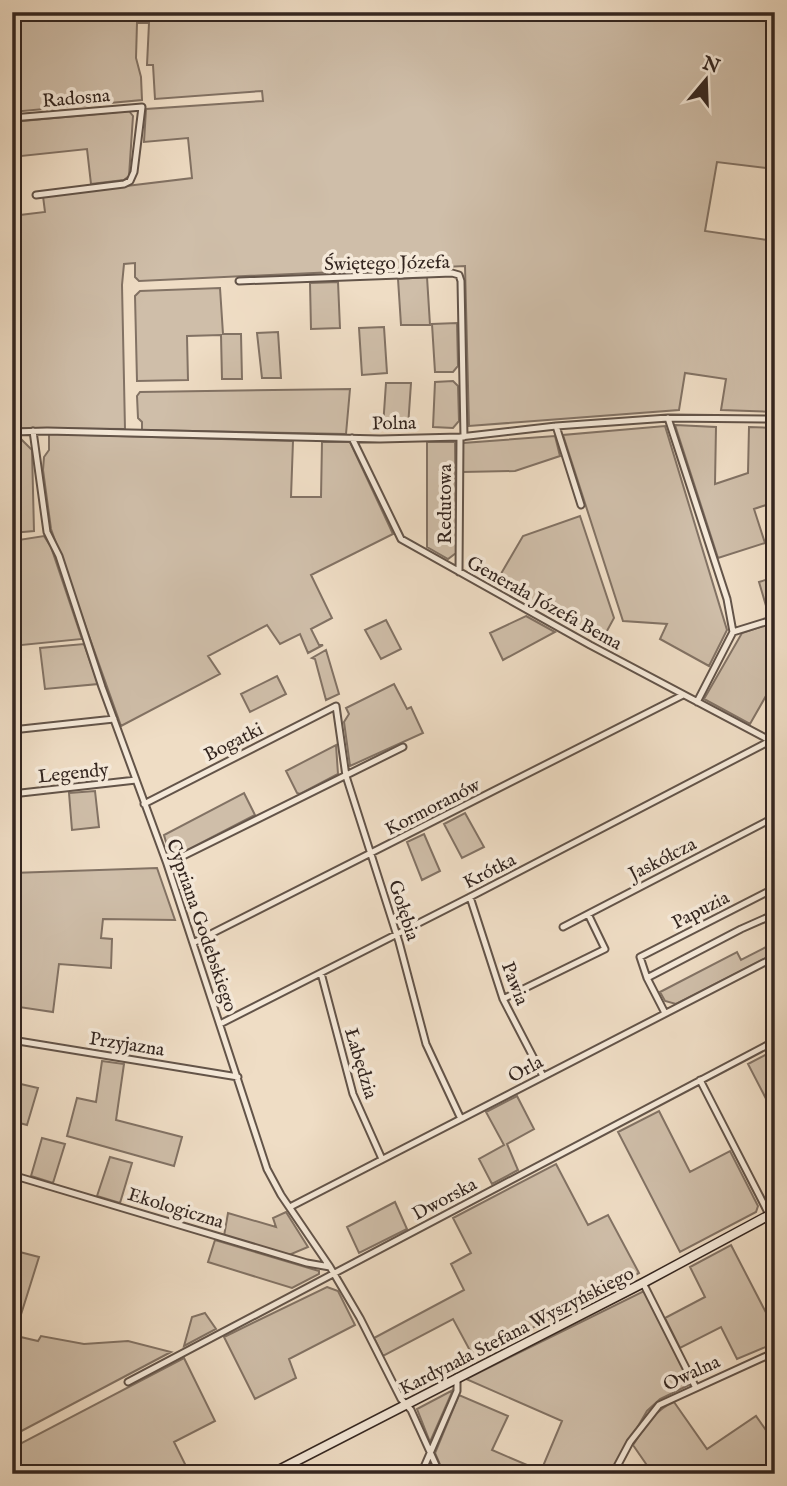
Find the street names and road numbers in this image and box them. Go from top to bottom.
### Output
street label: Radosna [41,84,112,114]
street label: Świętego Józefa [324,250,451,277]
street label: Polna [372,412,417,436]
street label: Redutowa [434,463,458,544]
street label: Generała Józefa Bema [462,551,627,657]
street label: Bogatki [200,718,267,768]
street label: Legendy [37,758,110,790]
street label: Kormoranów [381,773,485,842]
street label: Jaskółcza [623,832,701,888]
street label: Cypriana Godebskiego [160,836,242,1015]
street label: Krótka [460,848,521,895]
street label: Gołębia [382,877,424,945]
street label: Papuzia [668,886,734,935]
street label: Pawia [495,959,534,1010]
street label: Łabędzia [338,1025,382,1103]
street label: Przyjazna [87,1027,167,1063]
street label: Orla [504,1050,548,1089]
street label: Dworska [408,1172,482,1227]
street label: Ekologiczna [124,1183,227,1235]
street label: Kardynała Stefana Wyszyńskiego [396,1262,638,1401]
street label: Owalna [660,1350,725,1397]

